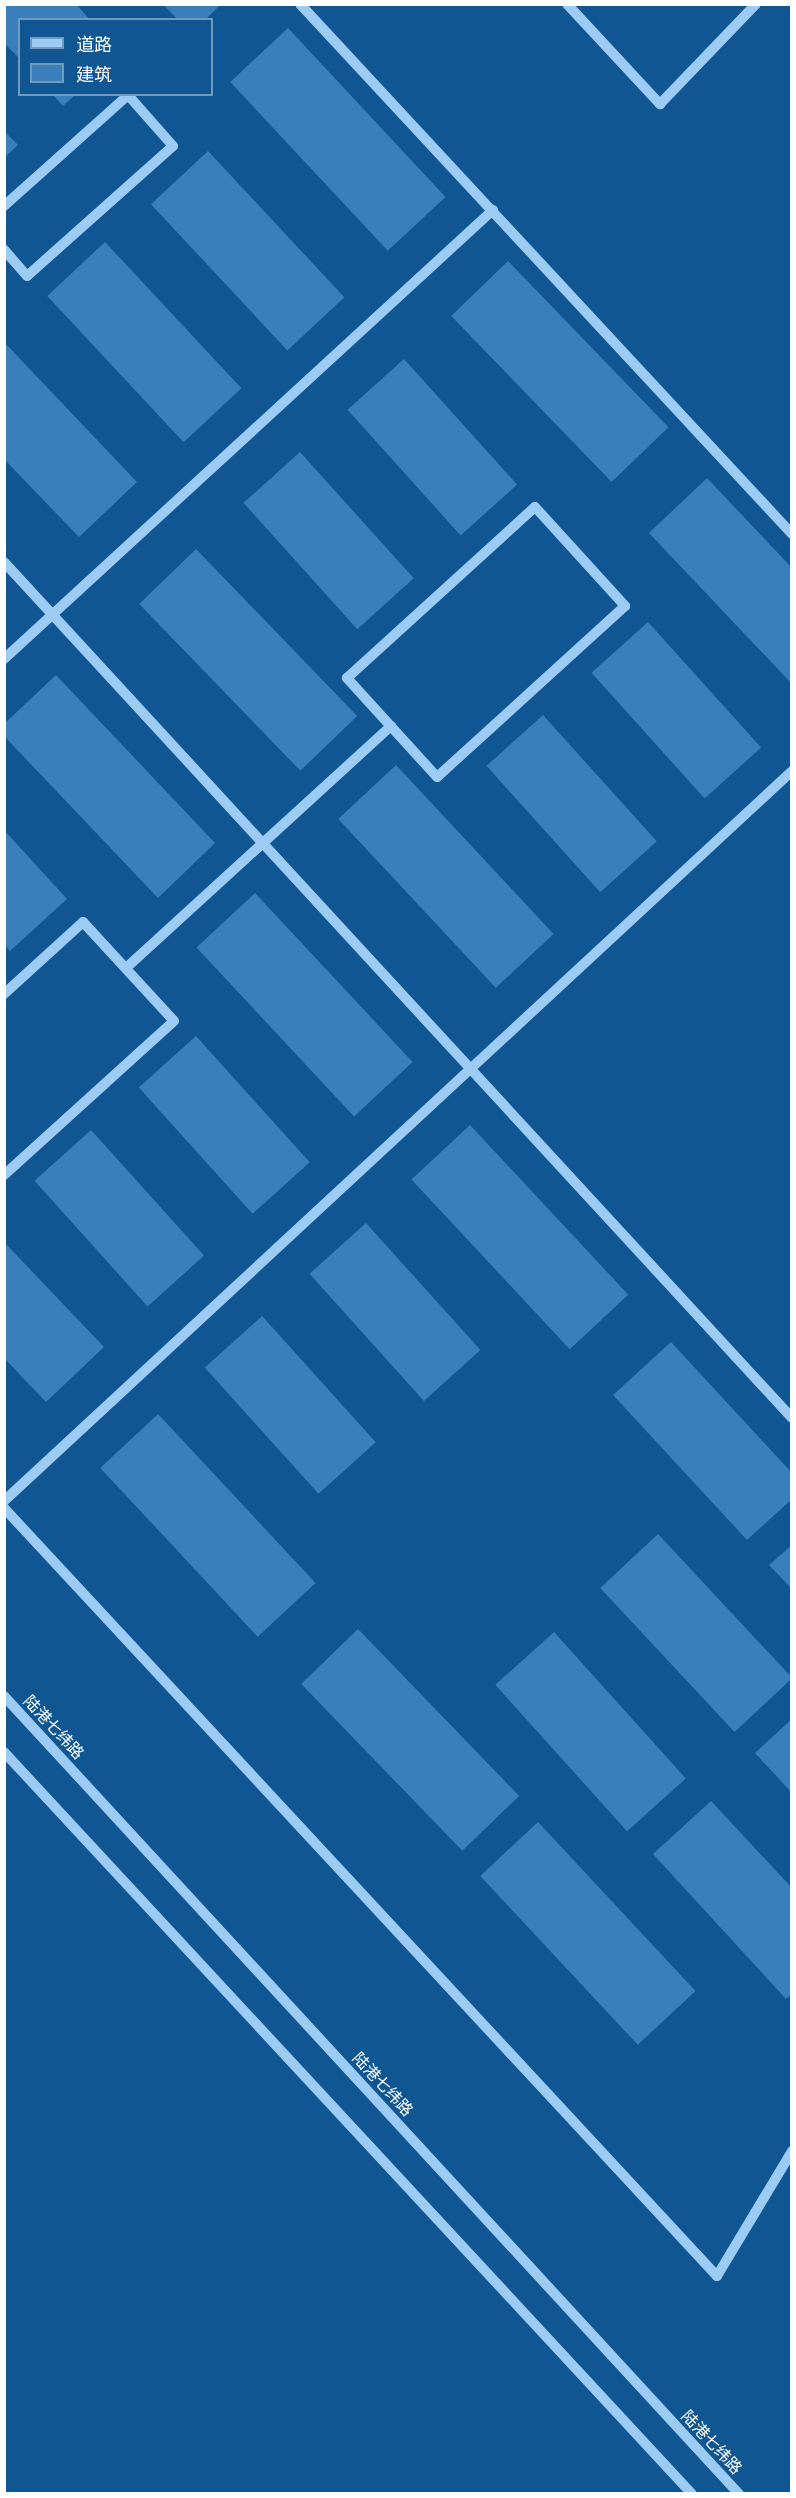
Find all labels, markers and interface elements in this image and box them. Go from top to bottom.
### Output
legend [18,18,213,96]
text: 道路 [76,33,112,55]
text: 建筑 [76,63,112,85]
street label: 陆港七纬路 [20,1691,88,1763]
street label: 陆港七纬路 [349,2048,417,2120]
street label: 陆港七纬路 [678,2406,746,2478]

